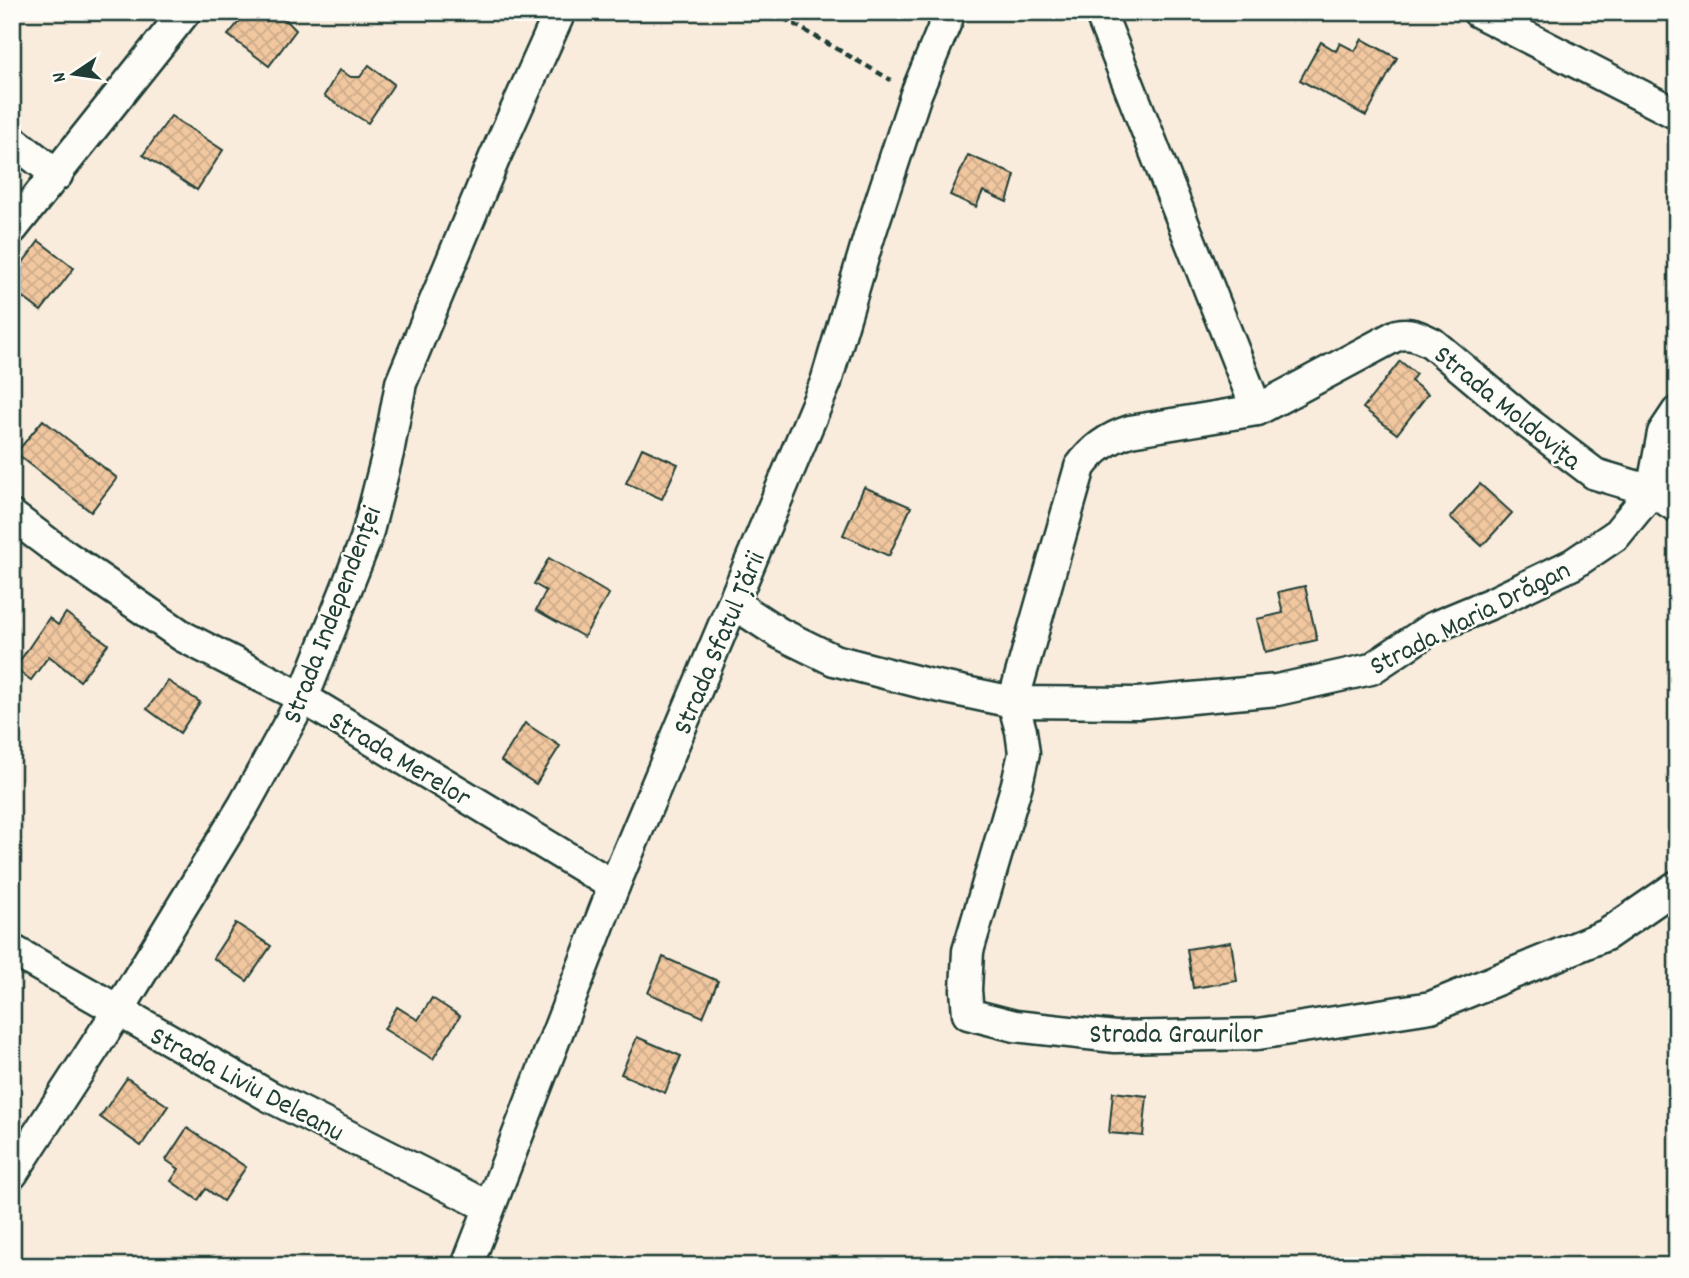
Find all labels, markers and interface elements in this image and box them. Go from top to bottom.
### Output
north arrow [38,38,108,108]
text: N [47,69,75,85]
street label: Strada Moldovița [1423,338,1589,483]
street label: Strada Independenței [275,501,395,730]
street label: Strada Sfatul Țării [665,546,778,742]
street label: Strada Maria Drăgan [1364,553,1579,688]
street label: Strada Merelor [320,703,478,820]
street label: Strada Graurilor [1089,1017,1263,1057]
street label: Strada Liviu Deleanu [142,1018,350,1154]

